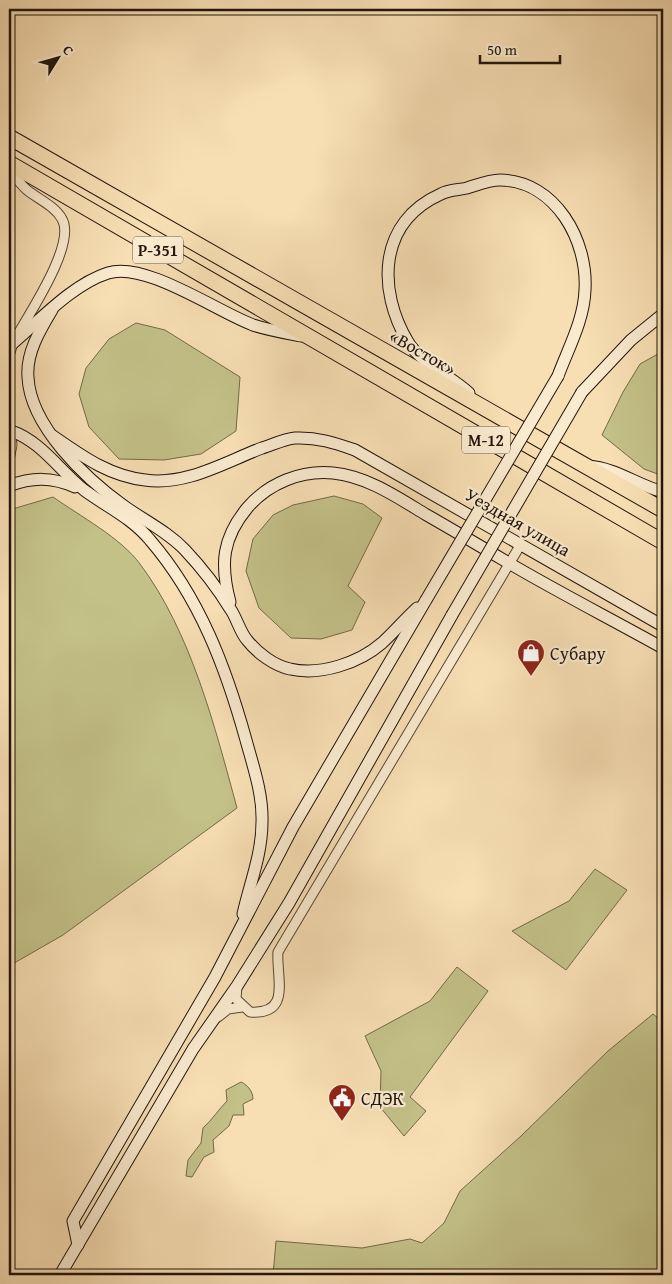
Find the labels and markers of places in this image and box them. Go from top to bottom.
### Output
shop icon: Субару [516,638,546,677]
place label: Субару [550,640,606,667]
public building icon: СДЭК [327,1083,357,1122]
place label: СДЭК [361,1085,404,1112]

